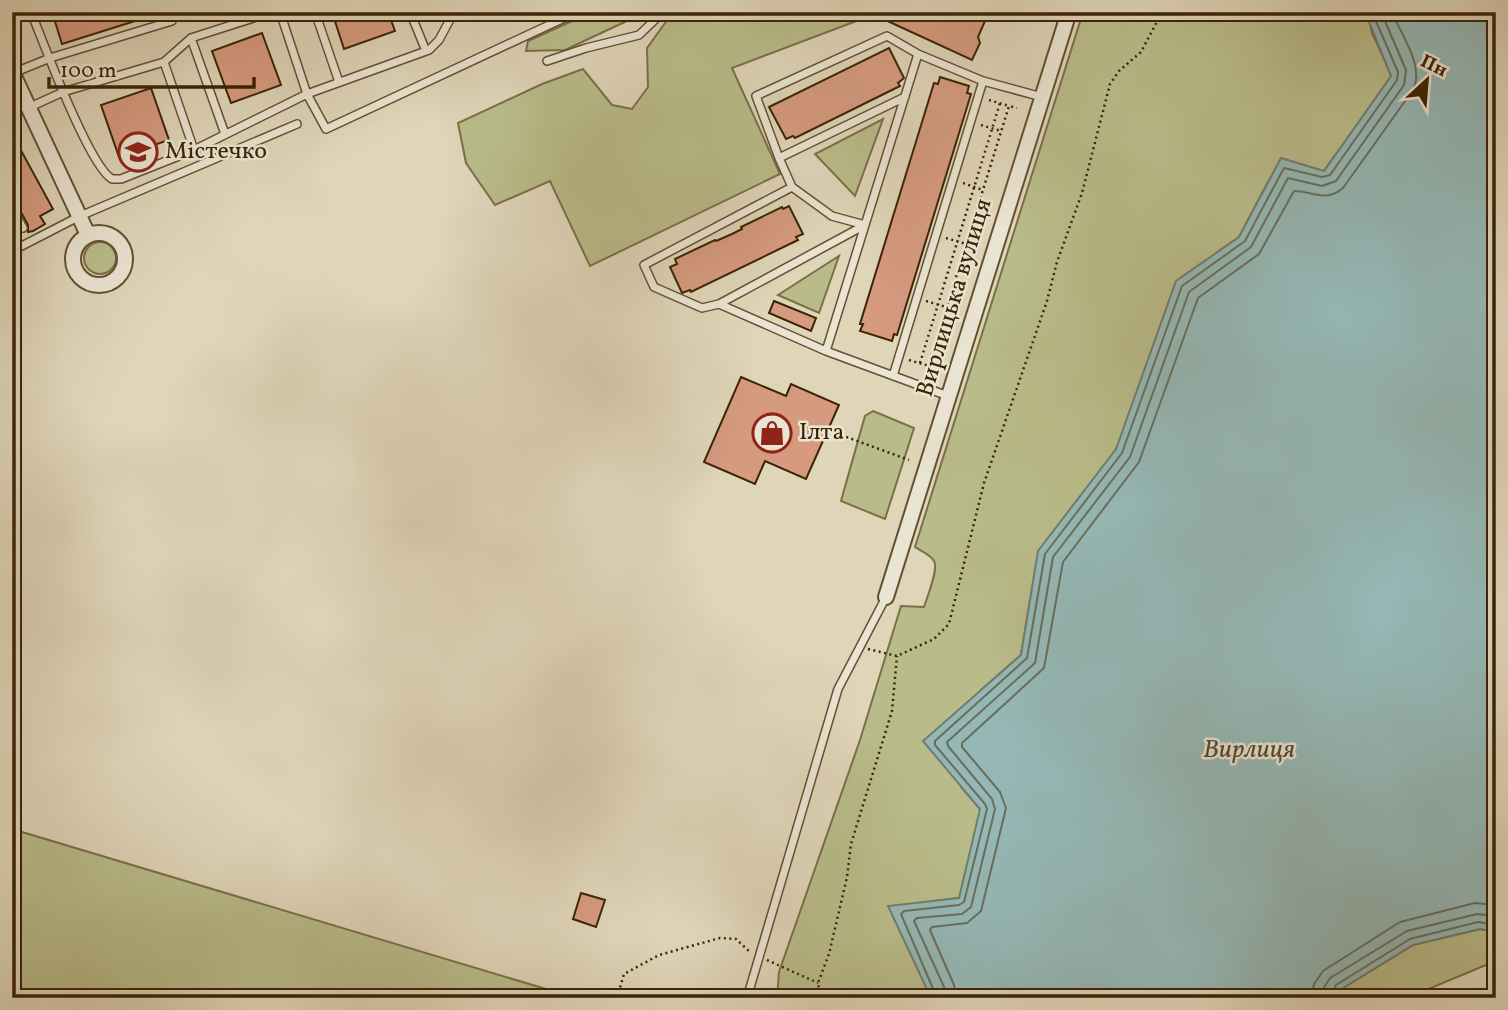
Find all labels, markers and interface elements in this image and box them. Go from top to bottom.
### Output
scale bar [49,46,254,90]
north arrow [1392,46,1462,116]
text: Пн [1416,49,1451,84]
text: 100 m [60,57,117,86]
school or university icon: Містечко [117,131,159,173]
place label: Містечко [165,135,267,169]
street label: Вирлицька вулиця [909,195,1001,401]
shop icon: Ілта [751,412,793,454]
place label: Ілта [799,416,844,450]
water label: Вирлиця [1203,732,1295,768]

